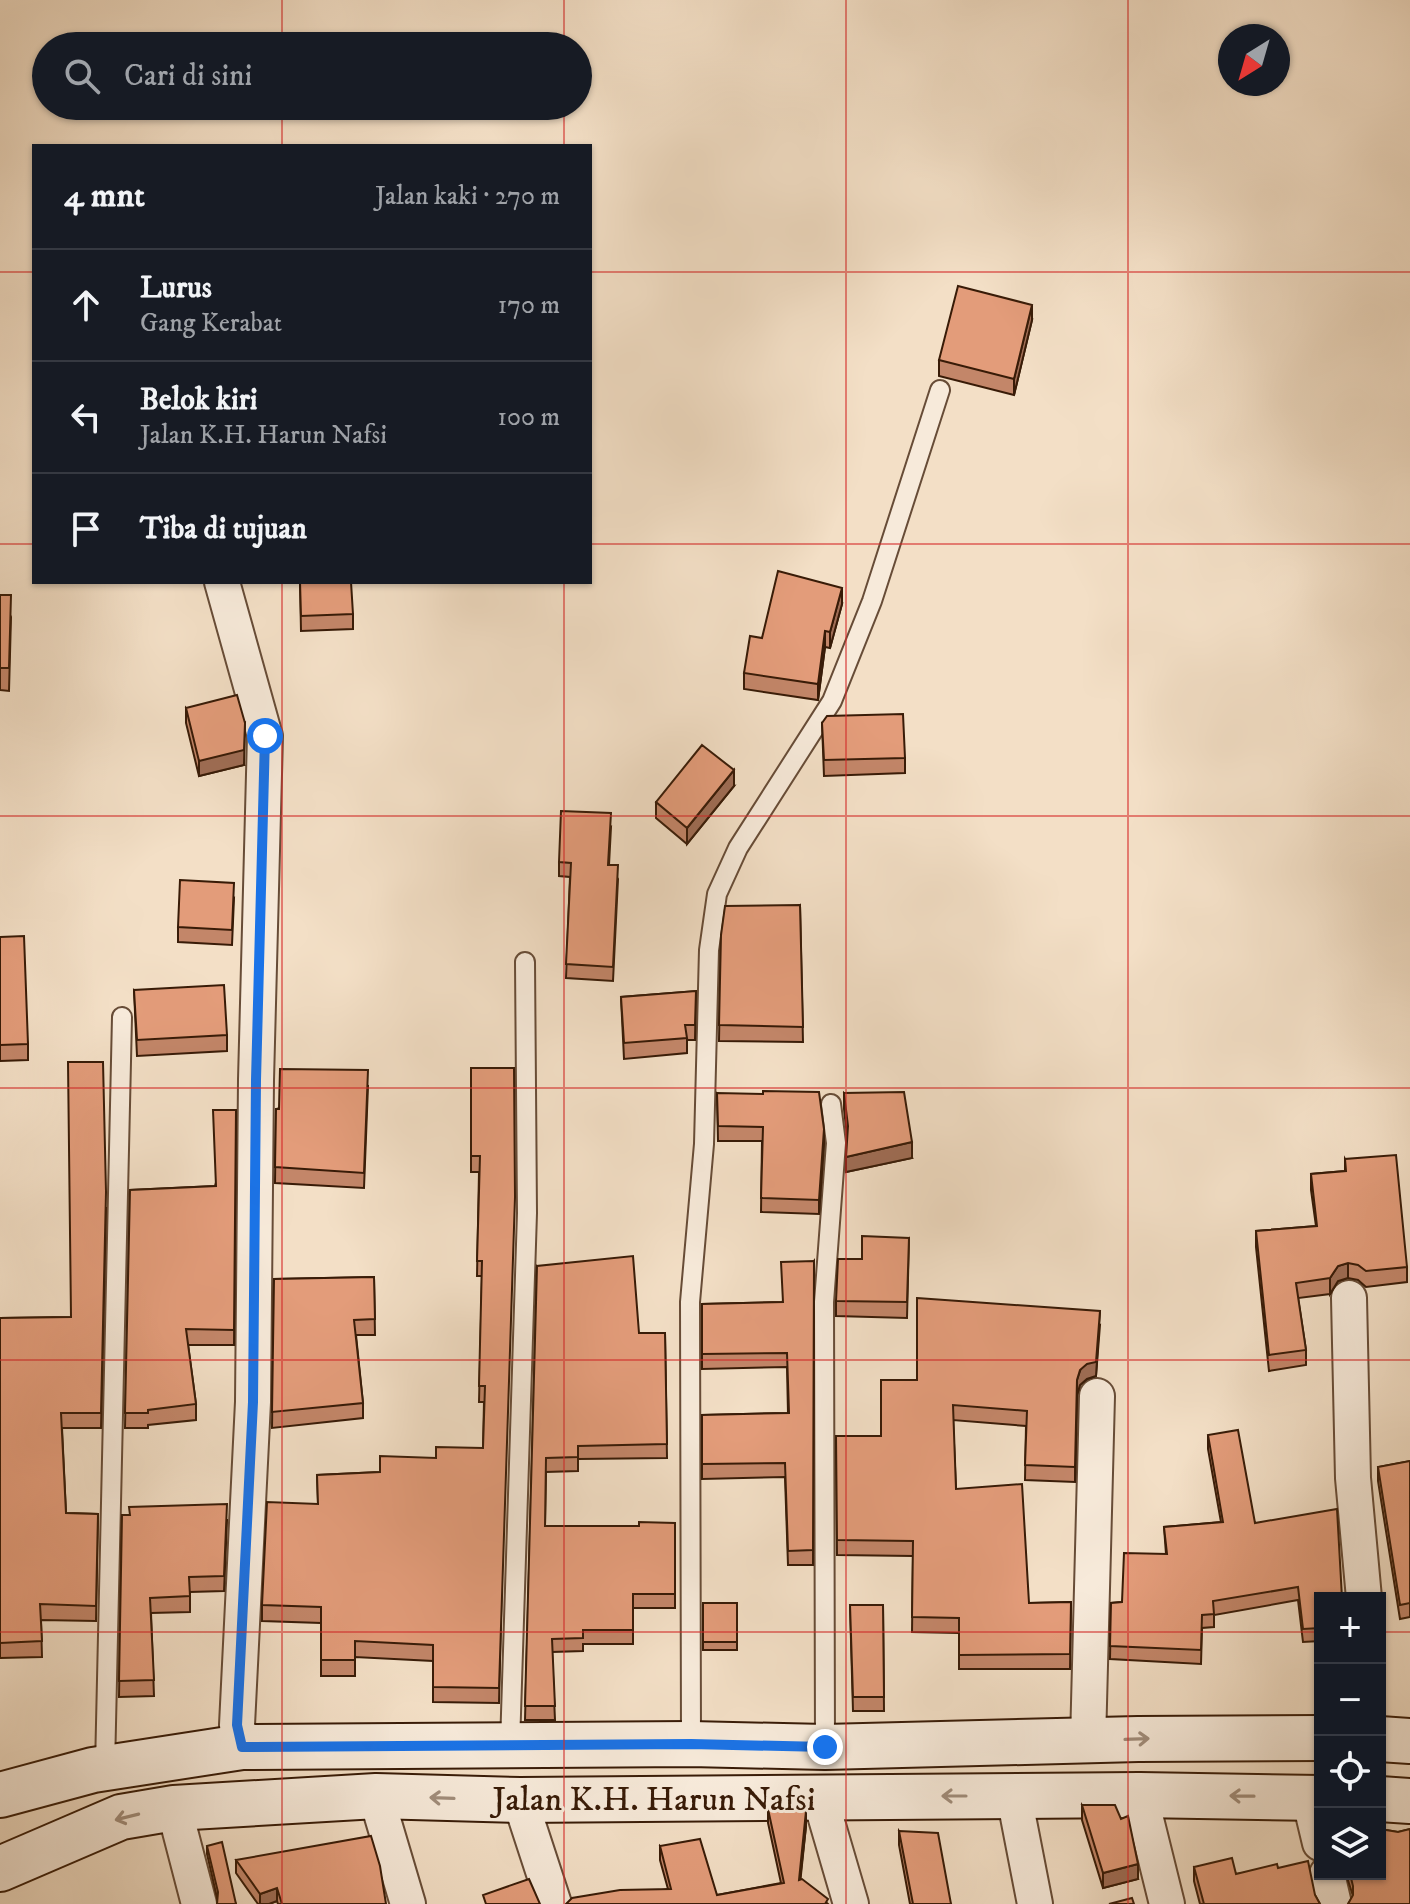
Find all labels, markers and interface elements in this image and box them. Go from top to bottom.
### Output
north arrow [1218,24,1290,96]
search box [32,32,592,120]
icon: search [60,54,104,98]
text: Cari di sini [124,58,252,95]
text: 4 mnt [64,175,145,217]
text: Jalan kaki · 270 m [375,180,560,213]
text: Lurus [140,270,212,307]
icon: ahead [64,283,108,327]
text: 170 m [498,289,560,322]
text: Gang Kerabat [140,307,282,340]
text: Belok kiri [140,382,258,419]
icon: left [64,395,108,439]
text: 100 m [497,401,560,434]
text: Jalan K.H. Harun Nafsi [140,419,387,452]
icon: arrive [64,507,108,551]
text: Tiba di tujuan [140,511,307,548]
route start [247,718,283,754]
map controls [1314,1592,1386,1880]
button: + [1314,1592,1386,1664]
button: − [1314,1664,1386,1736]
route end [807,1729,843,1765]
one-way arrow [1123,1732,1150,1747]
button: locate [1314,1736,1386,1808]
street label: Jalan K.H. Harun Nafsi [490,1779,815,1821]
one-way arrow [941,1788,968,1804]
one-way arrow [1229,1789,1256,1804]
one-way arrow [429,1790,456,1805]
button: layers [1314,1808,1386,1880]
one-way arrow [115,1810,141,1825]

